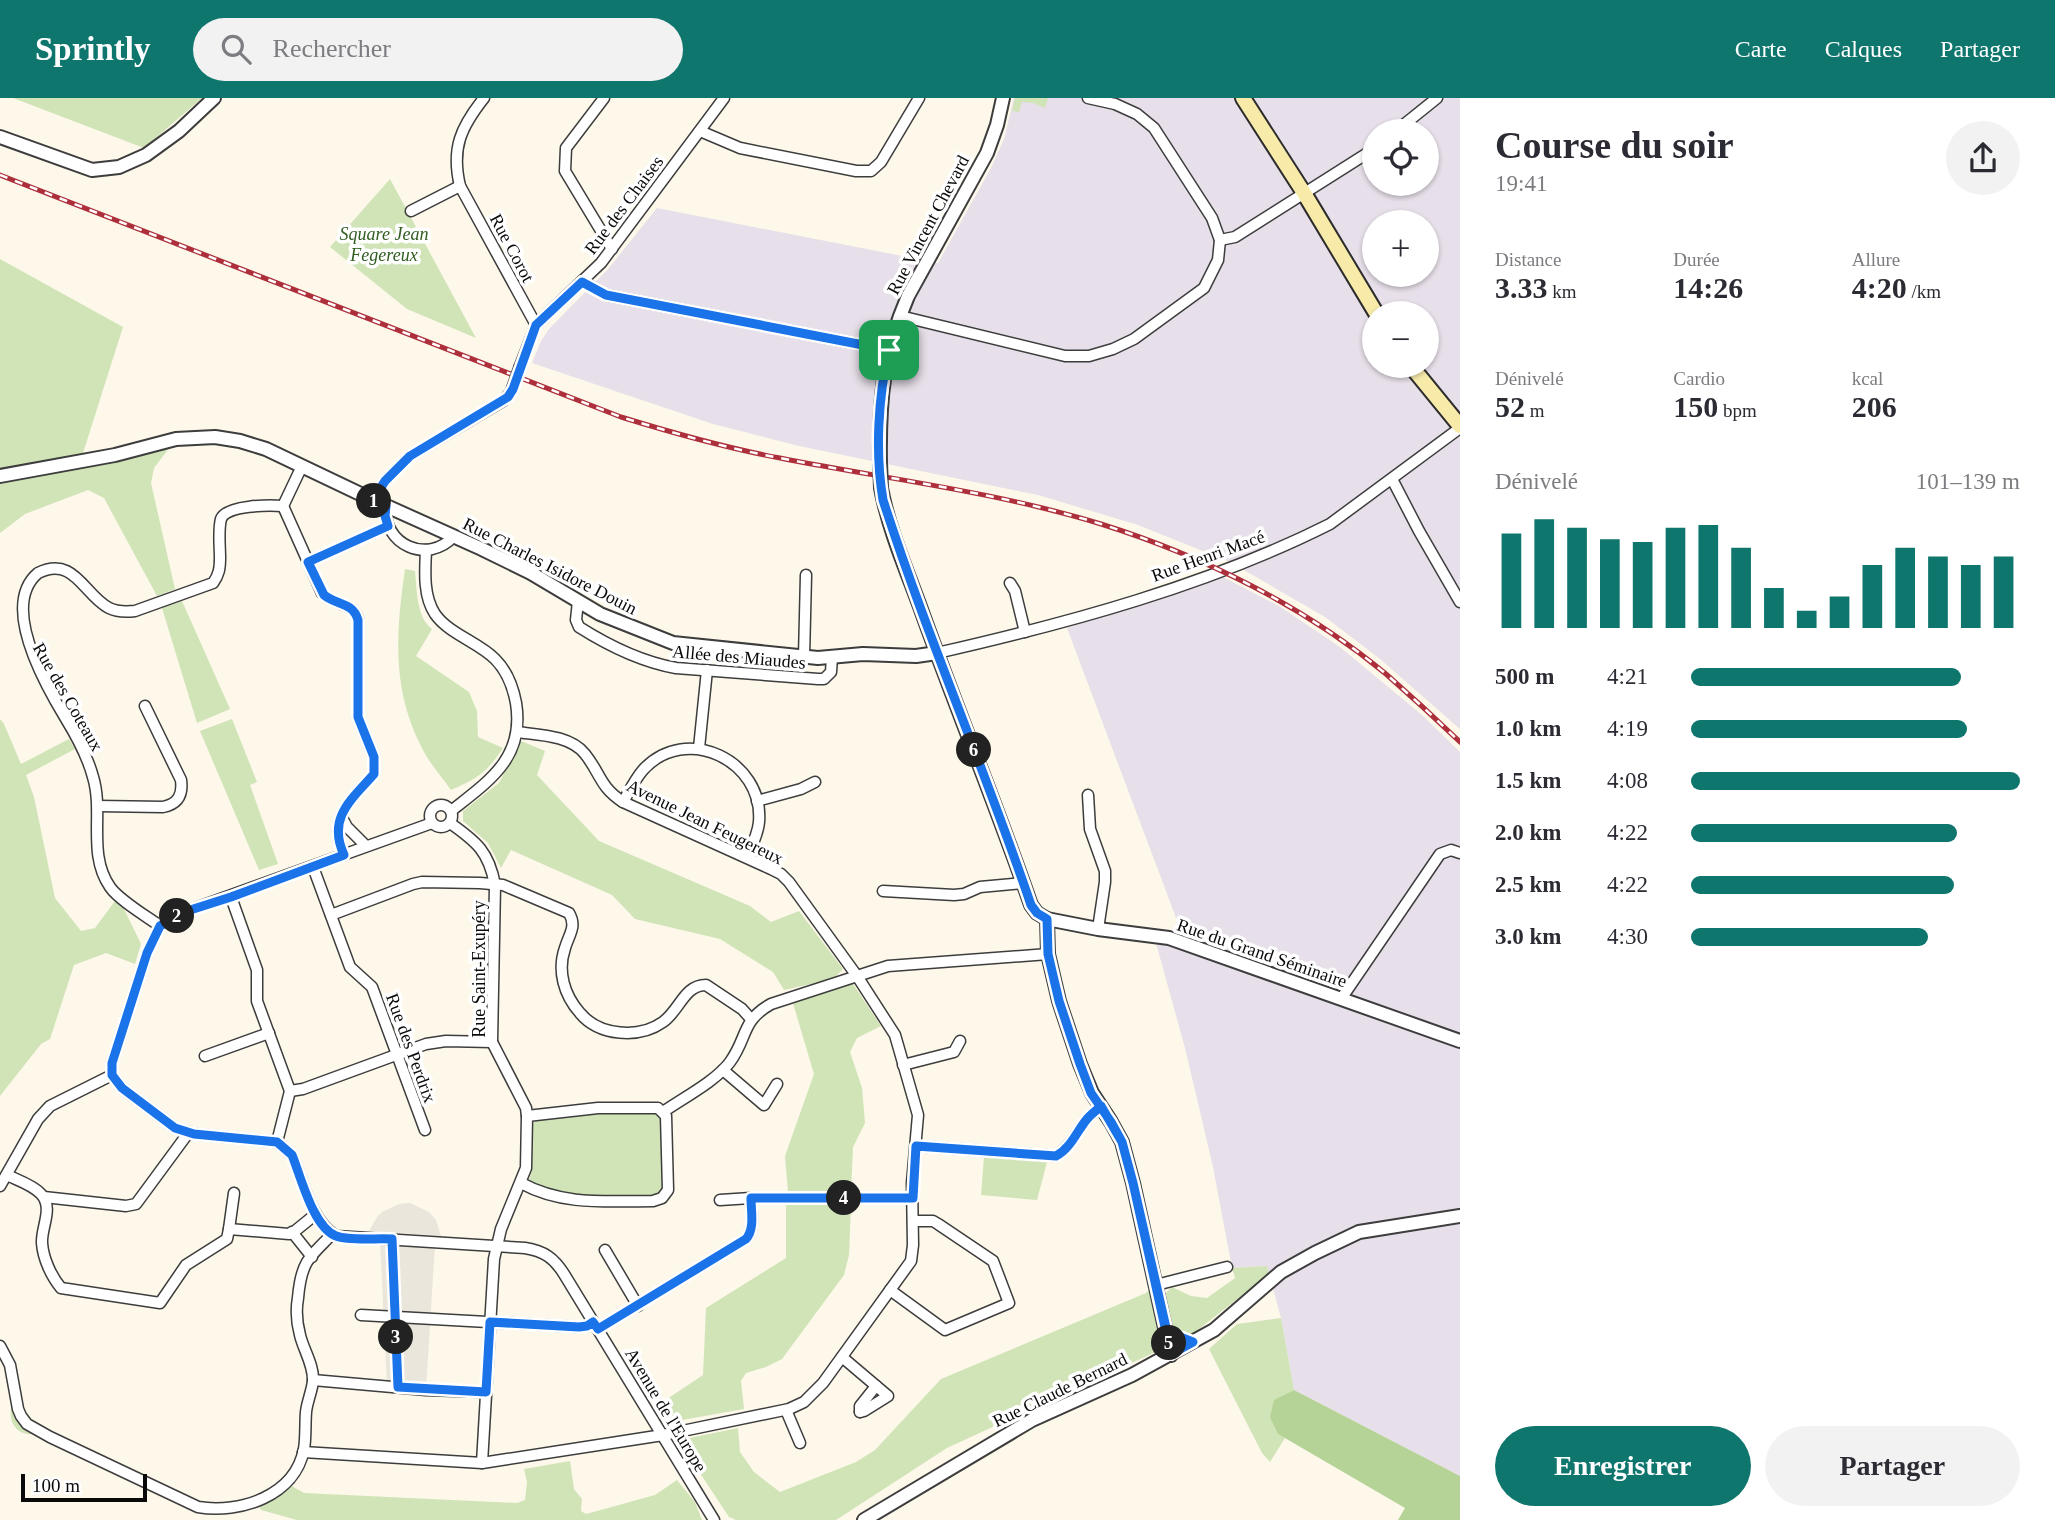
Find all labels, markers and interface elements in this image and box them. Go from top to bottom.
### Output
search box [193,18,683,81]
icon: search [217,30,255,68]
text: Sprintly [35,31,151,67]
text: Rechercher [273,34,391,63]
text: Carte [1735,36,1787,62]
text: Calques [1825,36,1902,62]
text: Partager [1940,36,2020,62]
map controls [1362,119,1439,378]
button: locate [1362,119,1439,196]
button: share [1946,121,2020,195]
text: Course du soir [1495,124,1734,166]
street label: Rue des Chaises [581,152,667,258]
street label: Rue Vincent Chevard [883,152,973,298]
text: 19:41 [1495,171,1547,196]
street label: Rue Corot [486,210,538,286]
button: + [1362,210,1439,287]
park label: Square Jean Fegereux [340,224,428,265]
text: Distance [1495,249,1561,270]
text: Durée [1673,249,1720,270]
text: Allure [1852,249,1900,270]
text: 3.33 [1495,271,1548,304]
text: 14:26 [1673,271,1743,304]
text: 4:20 [1852,271,1907,304]
text: km [1548,281,1577,302]
text: /km [1907,281,1941,302]
button: − [1362,301,1439,378]
pin [859,320,919,380]
icon: arrive [870,331,908,369]
text: Dénivelé [1495,368,1564,389]
text: Cardio [1673,368,1725,389]
text: kcal [1852,368,1883,389]
text: 52 [1495,390,1525,423]
text: 150 [1673,390,1718,423]
text: 206 [1852,390,1897,423]
text: m [1525,400,1545,421]
text: bpm [1718,400,1757,421]
text: Dénivelé [1495,469,1578,494]
text: 101–139 m [1916,469,2020,494]
pin: 1 [356,484,392,518]
text: 1 [369,490,378,511]
street label: Rue Charles Isidore Douin [460,513,640,619]
street label: Rue Henri Macé [1149,526,1267,586]
street label: Rue des Coteaux [29,639,107,755]
street label: Allée des Miaudes [671,641,807,673]
text: 500 m [1495,664,1554,689]
text: 4:21 [1607,664,1648,689]
text: 1.0 km [1495,716,1561,741]
text: 4:19 [1607,716,1648,741]
pin: 6 [956,732,992,768]
text: 6 [969,739,978,760]
text: 1.5 km [1495,768,1561,793]
text: 4:08 [1607,768,1648,793]
street label: Avenue Jean Feugereux [623,775,787,869]
text: 2.0 km [1495,820,1561,845]
text: 4:22 [1607,820,1648,845]
text: 2.5 km [1495,872,1561,897]
text: 4:22 [1607,872,1648,897]
pin: 2 [160,898,194,934]
street label: Rue Saint-Exupéry [469,900,489,1038]
text: 2 [172,905,181,926]
street label: Rue du Grand Séminaire [1174,914,1350,992]
text: 3.0 km [1495,924,1561,949]
text: 4:30 [1607,924,1648,949]
street label: Rue des Perdrix [382,991,440,1105]
pin: 4 [826,1180,862,1216]
text: 4 [839,1187,848,1208]
pin: 3 [378,1320,414,1354]
text: 3 [391,1326,400,1347]
pin: 5 [1152,1326,1186,1360]
text: 5 [1164,1332,1173,1353]
street label: Avenue de l'Europe [621,1344,711,1476]
street label: Rue Claude Bernard [990,1349,1130,1431]
button: Enregistrer [1495,1426,1751,1506]
button: Partager [1765,1426,2020,1506]
scale bar [21,1471,147,1503]
text: 100 m [32,1475,80,1496]

